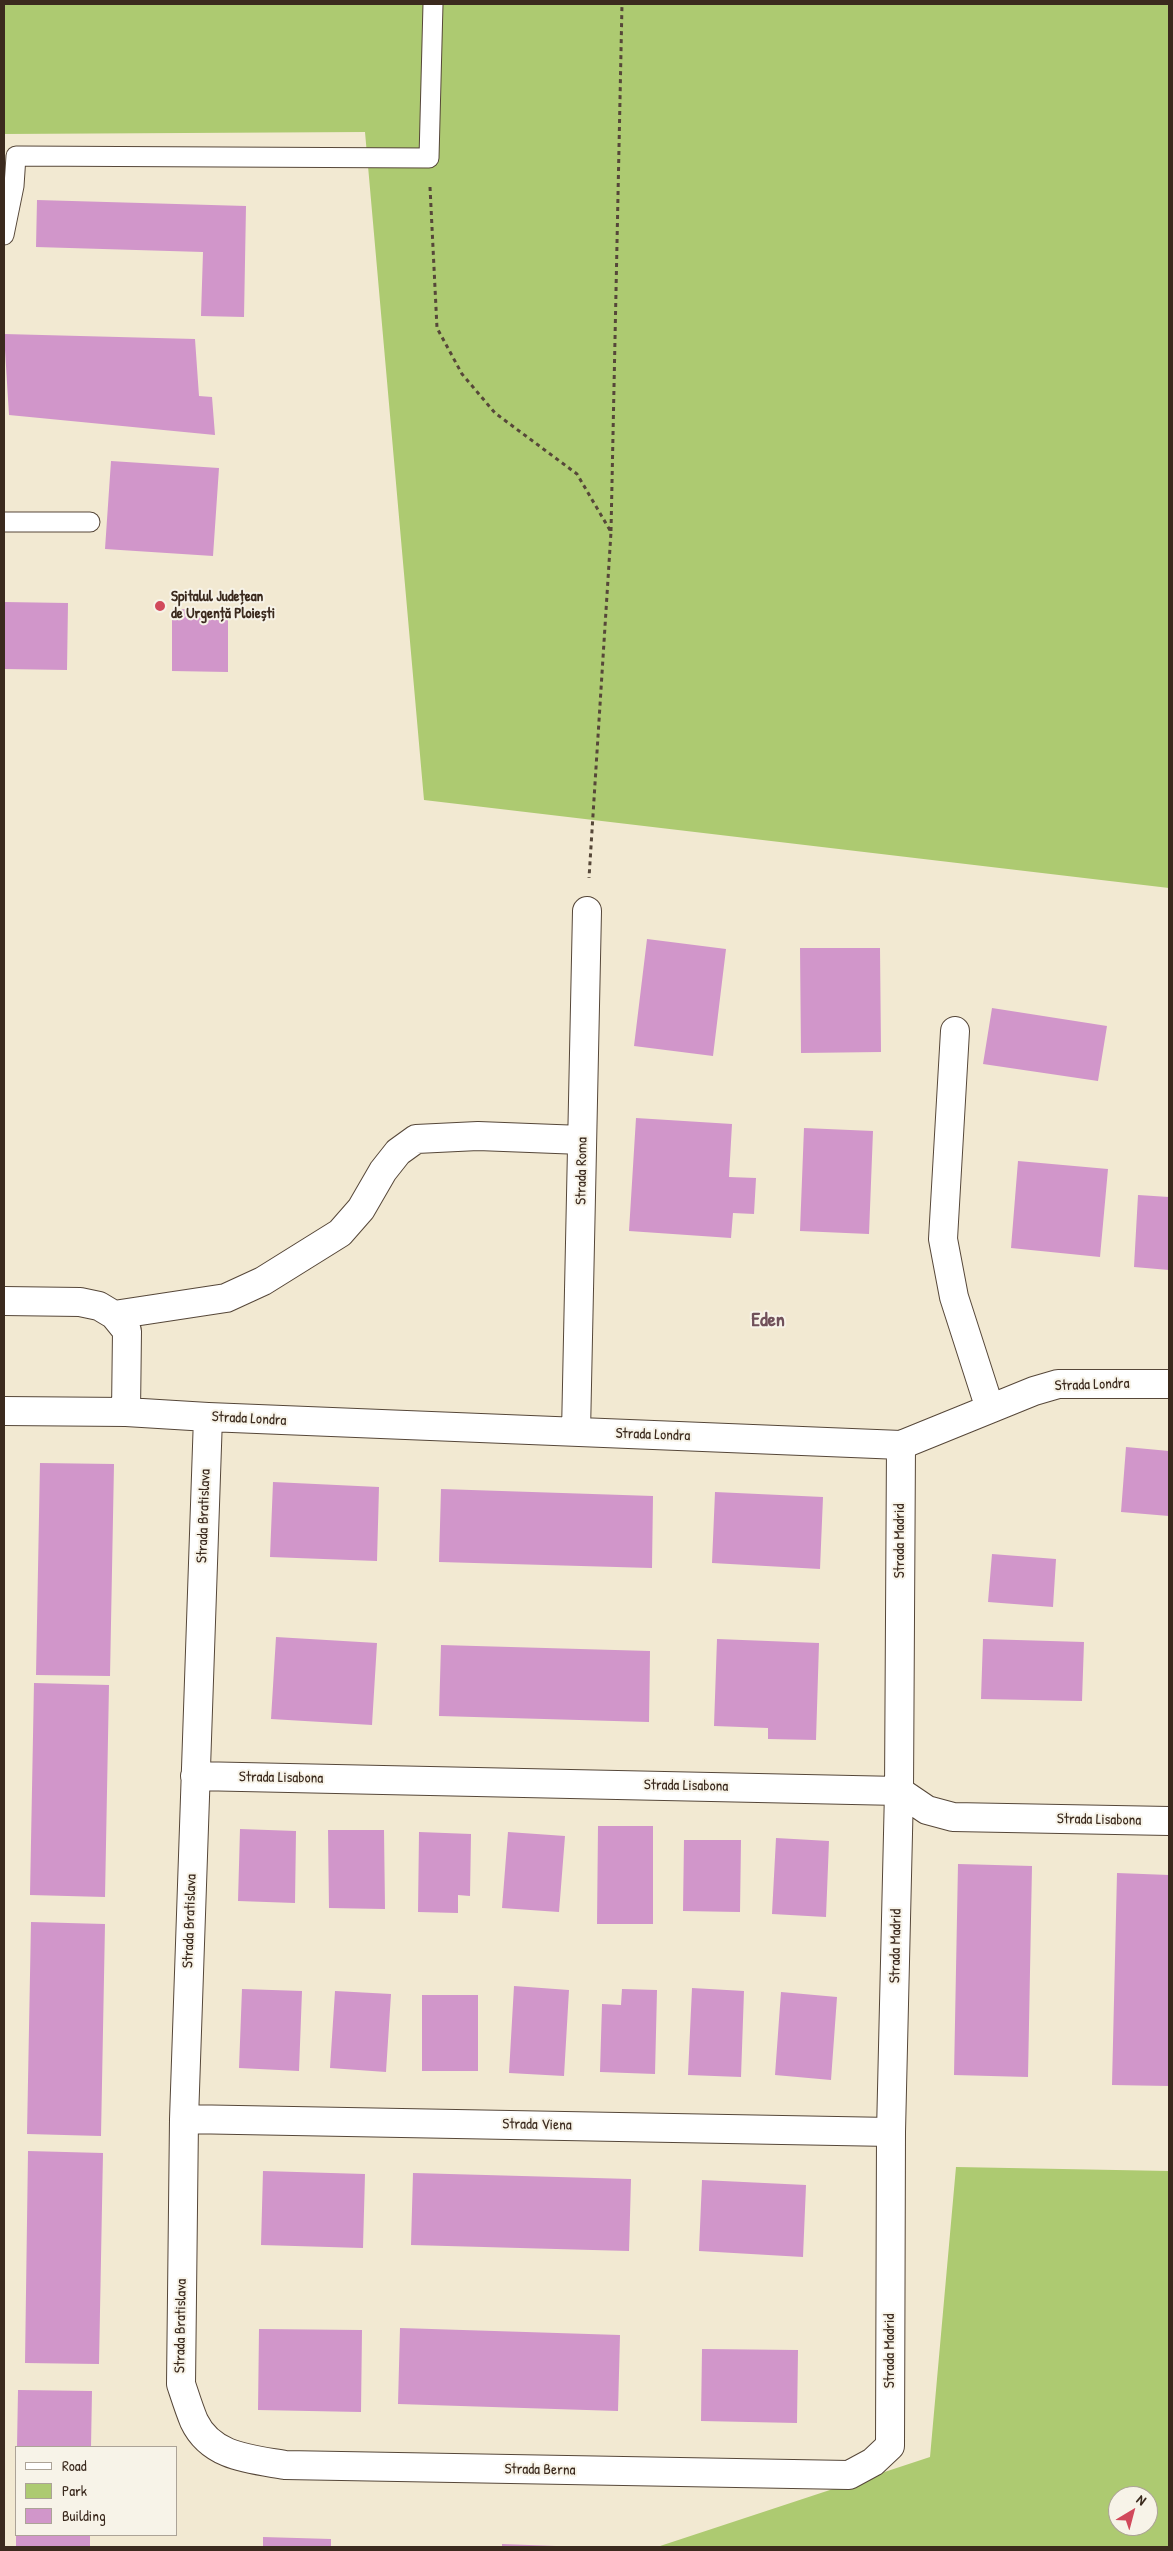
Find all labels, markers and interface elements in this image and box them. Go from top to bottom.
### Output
place label: Spitalul Județean de Urgență Ploiești [171,588,275,623]
marker: Spitalul Județean de Urgență Ploiești [153,599,167,613]
street label: Strada Roma [572,1137,592,1205]
district label: Eden [751,1309,785,1333]
street label: Strada Londra [1054,1375,1130,1395]
street label: Strada Londra [211,1408,287,1430]
street label: Strada Londra [615,1425,691,1445]
street label: Strada Bratislava [193,1469,215,1563]
street label: Strada Madrid [891,1504,909,1578]
street label: Strada Lisabona [239,1768,323,1788]
street label: Strada Lisabona [644,1776,728,1796]
street label: Strada Lisabona [1057,1810,1141,1830]
street label: Strada Bratislava [179,1874,201,1968]
street label: Strada Madrid [886,1909,906,1983]
street label: Strada Viena [502,2115,572,2135]
street label: Strada Bratislava [171,2279,191,2373]
street label: Strada Madrid [881,2314,899,2388]
legend [15,2446,178,2536]
text: Road [62,2455,87,2476]
street label: Strada Berna [504,2460,576,2480]
text: Park [62,2480,87,2501]
north arrow [1108,2486,1158,2536]
text: N [1133,2490,1150,2509]
text: Building [62,2505,106,2526]

